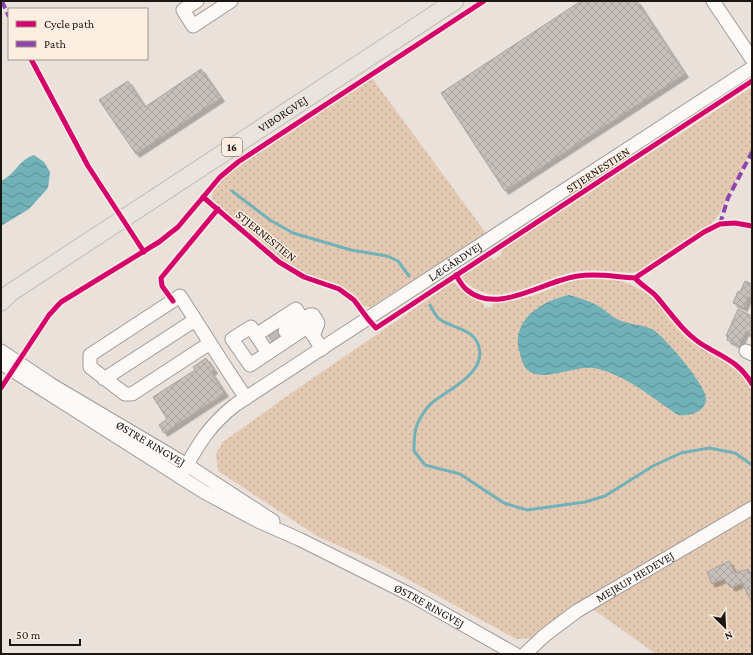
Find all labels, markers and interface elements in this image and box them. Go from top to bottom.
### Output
legend [8,8,148,60]
text: Cycle path [44,17,95,31]
text: Path [44,37,66,51]
street label: VIBORGVEJ [255,93,310,135]
road number: 16 [222,138,242,156]
street label: STJERNESTIEN [563,144,633,196]
street label: STJERNESTIEN [233,207,299,265]
street label: LÆGÅRDVEJ [426,239,485,284]
street label: ØSTRE RINGVEJ [113,418,188,470]
street label: MEJRUP HEDEVEJ [593,548,677,605]
street label: ØSTRE RINGVEJ [392,581,467,631]
north arrow [705,607,745,647]
scale bar [10,621,80,647]
text: 50 m [16,628,41,642]
text: N [723,629,735,643]

